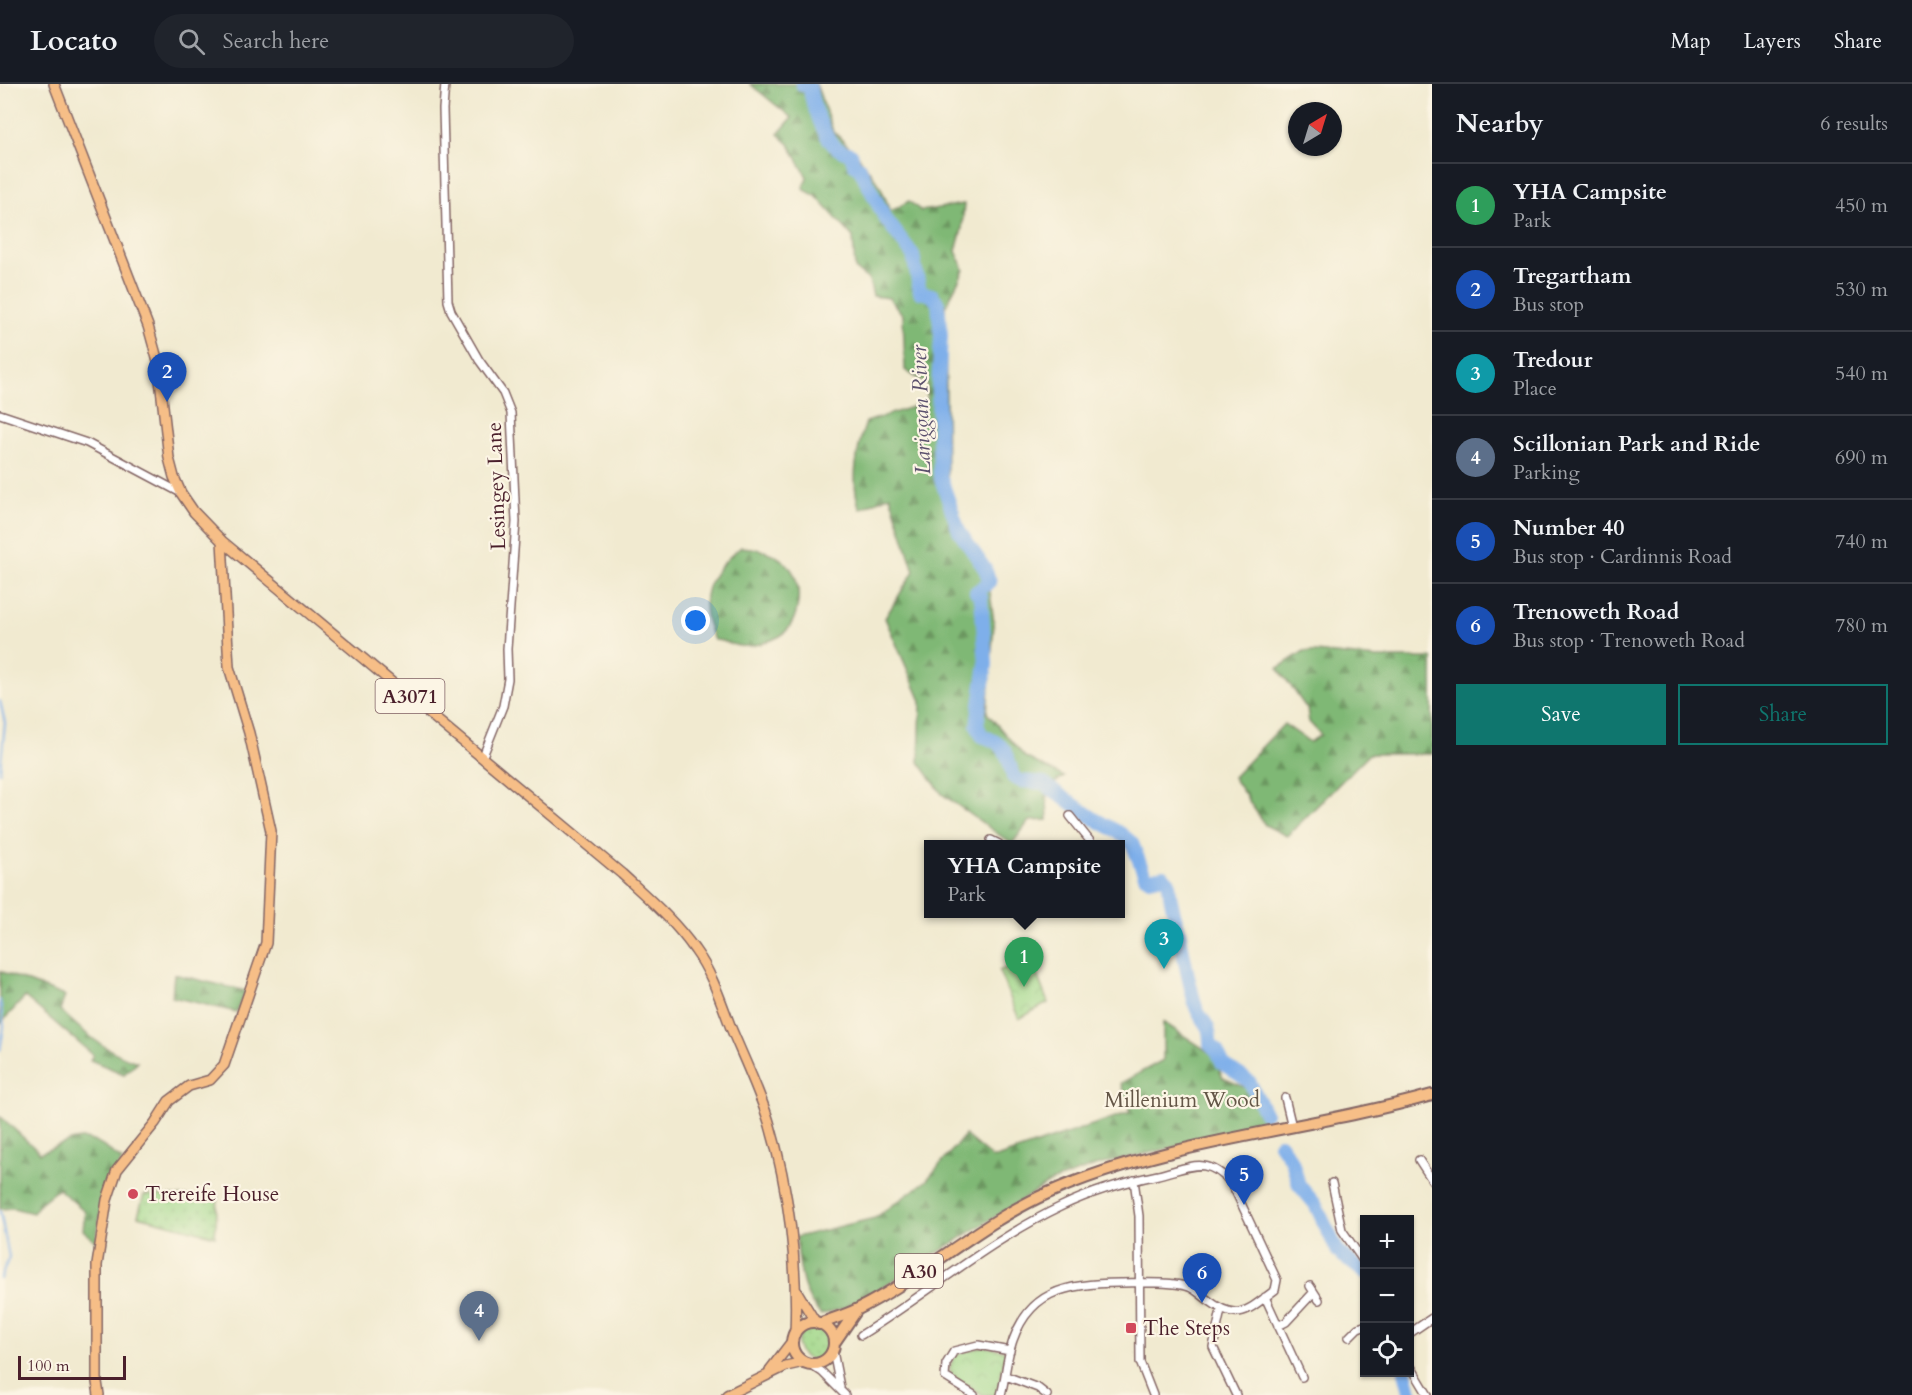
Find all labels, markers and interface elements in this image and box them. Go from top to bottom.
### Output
search box [154,14,574,68]
text: Locato [30,22,118,60]
icon: search [175,25,208,58]
text: Search here [223,26,329,56]
text: Map [1671,27,1711,56]
text: Layers [1744,27,1801,56]
text: Share [1834,27,1882,56]
north arrow [1288,102,1342,156]
text: Nearby [1456,106,1544,141]
text: 6 results [1820,110,1888,137]
text: YHA Campsite [1513,177,1667,207]
text: 1 [1470,192,1481,219]
text: 450 m [1835,192,1888,219]
text: Park [1513,207,1551,234]
text: Tregartham [1513,261,1631,291]
text: 2 [1470,276,1481,303]
text: 530 m [1835,276,1888,303]
text: Bus stop [1513,291,1584,318]
water label: Lariggan River [904,344,938,475]
text: Tredour [1513,345,1593,375]
pin: 2 [148,352,186,402]
text: 3 [1470,360,1481,387]
text: 540 m [1835,360,1888,387]
text: Place [1513,375,1557,402]
street label: Lesingey Lane [480,421,513,551]
text: Scillonian Park and Ride [1513,429,1760,459]
text: 4 [1470,444,1481,471]
text: 690 m [1835,444,1888,471]
text: Parking [1513,459,1580,486]
text: Number 40 [1513,513,1624,543]
text: 5 [1470,528,1481,555]
text: 740 m [1835,528,1888,555]
text: Bus stop · Cardinnis Road [1513,543,1732,570]
text: Trenoweth Road [1513,597,1679,627]
your location [681,606,710,635]
text: 6 [1470,612,1481,639]
text: 780 m [1835,612,1888,639]
text: Bus stop · Trenoweth Road [1513,627,1745,654]
road number: A3071 [376,679,444,713]
button: Save [1456,684,1666,745]
button: Share [1678,684,1888,745]
popup [924,840,1125,918]
text: YHA Campsite [948,851,1101,881]
text: Park [948,881,986,908]
pin: 3 [1144,920,1184,969]
pin: 1 [1004,938,1044,987]
park label: Millenium Wood [1104,1086,1260,1115]
pin: 5 [1224,1156,1264,1205]
place label: Trereife House [145,1180,279,1209]
marker: Trereife House [126,1187,140,1201]
map controls [1360,1215,1414,1377]
button: + [1360,1215,1414,1269]
road number: A30 [895,1254,943,1288]
pin: 6 [1182,1254,1222,1303]
button: − [1360,1269,1414,1323]
pin: 4 [460,1292,498,1341]
place label: The Steps [1143,1314,1230,1343]
marker: The Steps [1124,1321,1138,1335]
button: locate [1360,1323,1414,1377]
scale bar [18,1353,126,1380]
text: 100 m [27,1355,69,1377]

